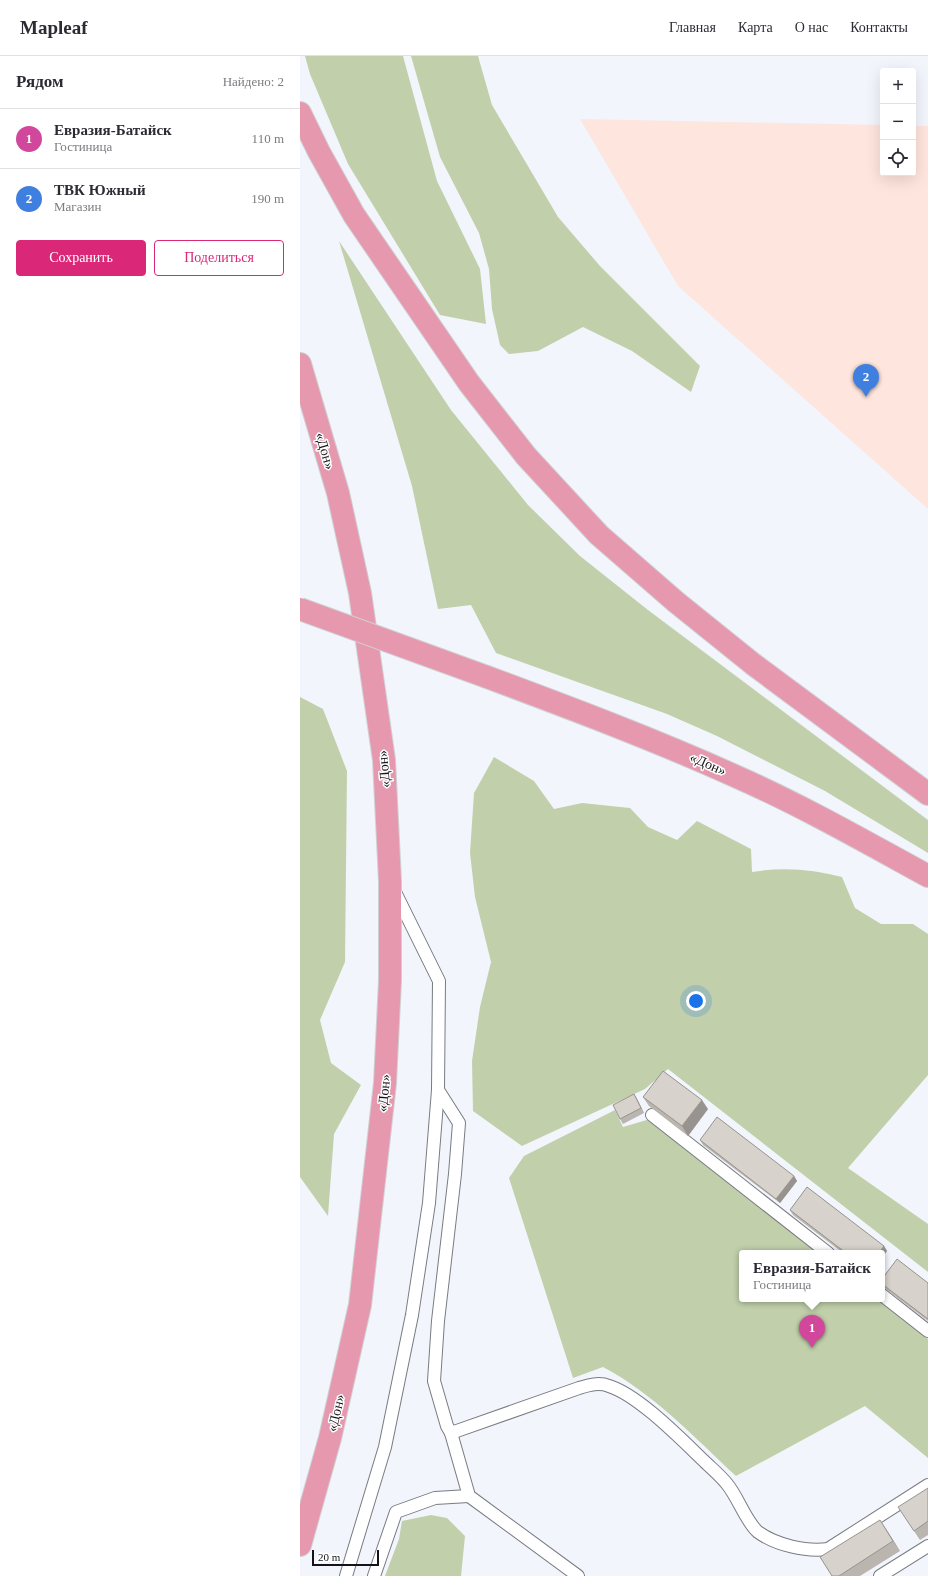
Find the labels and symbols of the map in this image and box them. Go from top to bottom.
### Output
pin: 2 [853,364,879,397]
street label: «Дон» [313,431,337,471]
street label: «Дон» [375,749,393,789]
street label: «Дон» [688,749,728,779]
your location [686,991,706,1011]
street label: «Дон» [375,1073,393,1113]
pin: 1 [799,1315,825,1348]
street label: «Дон» [324,1393,348,1433]
scale bar [312,1548,379,1567]

